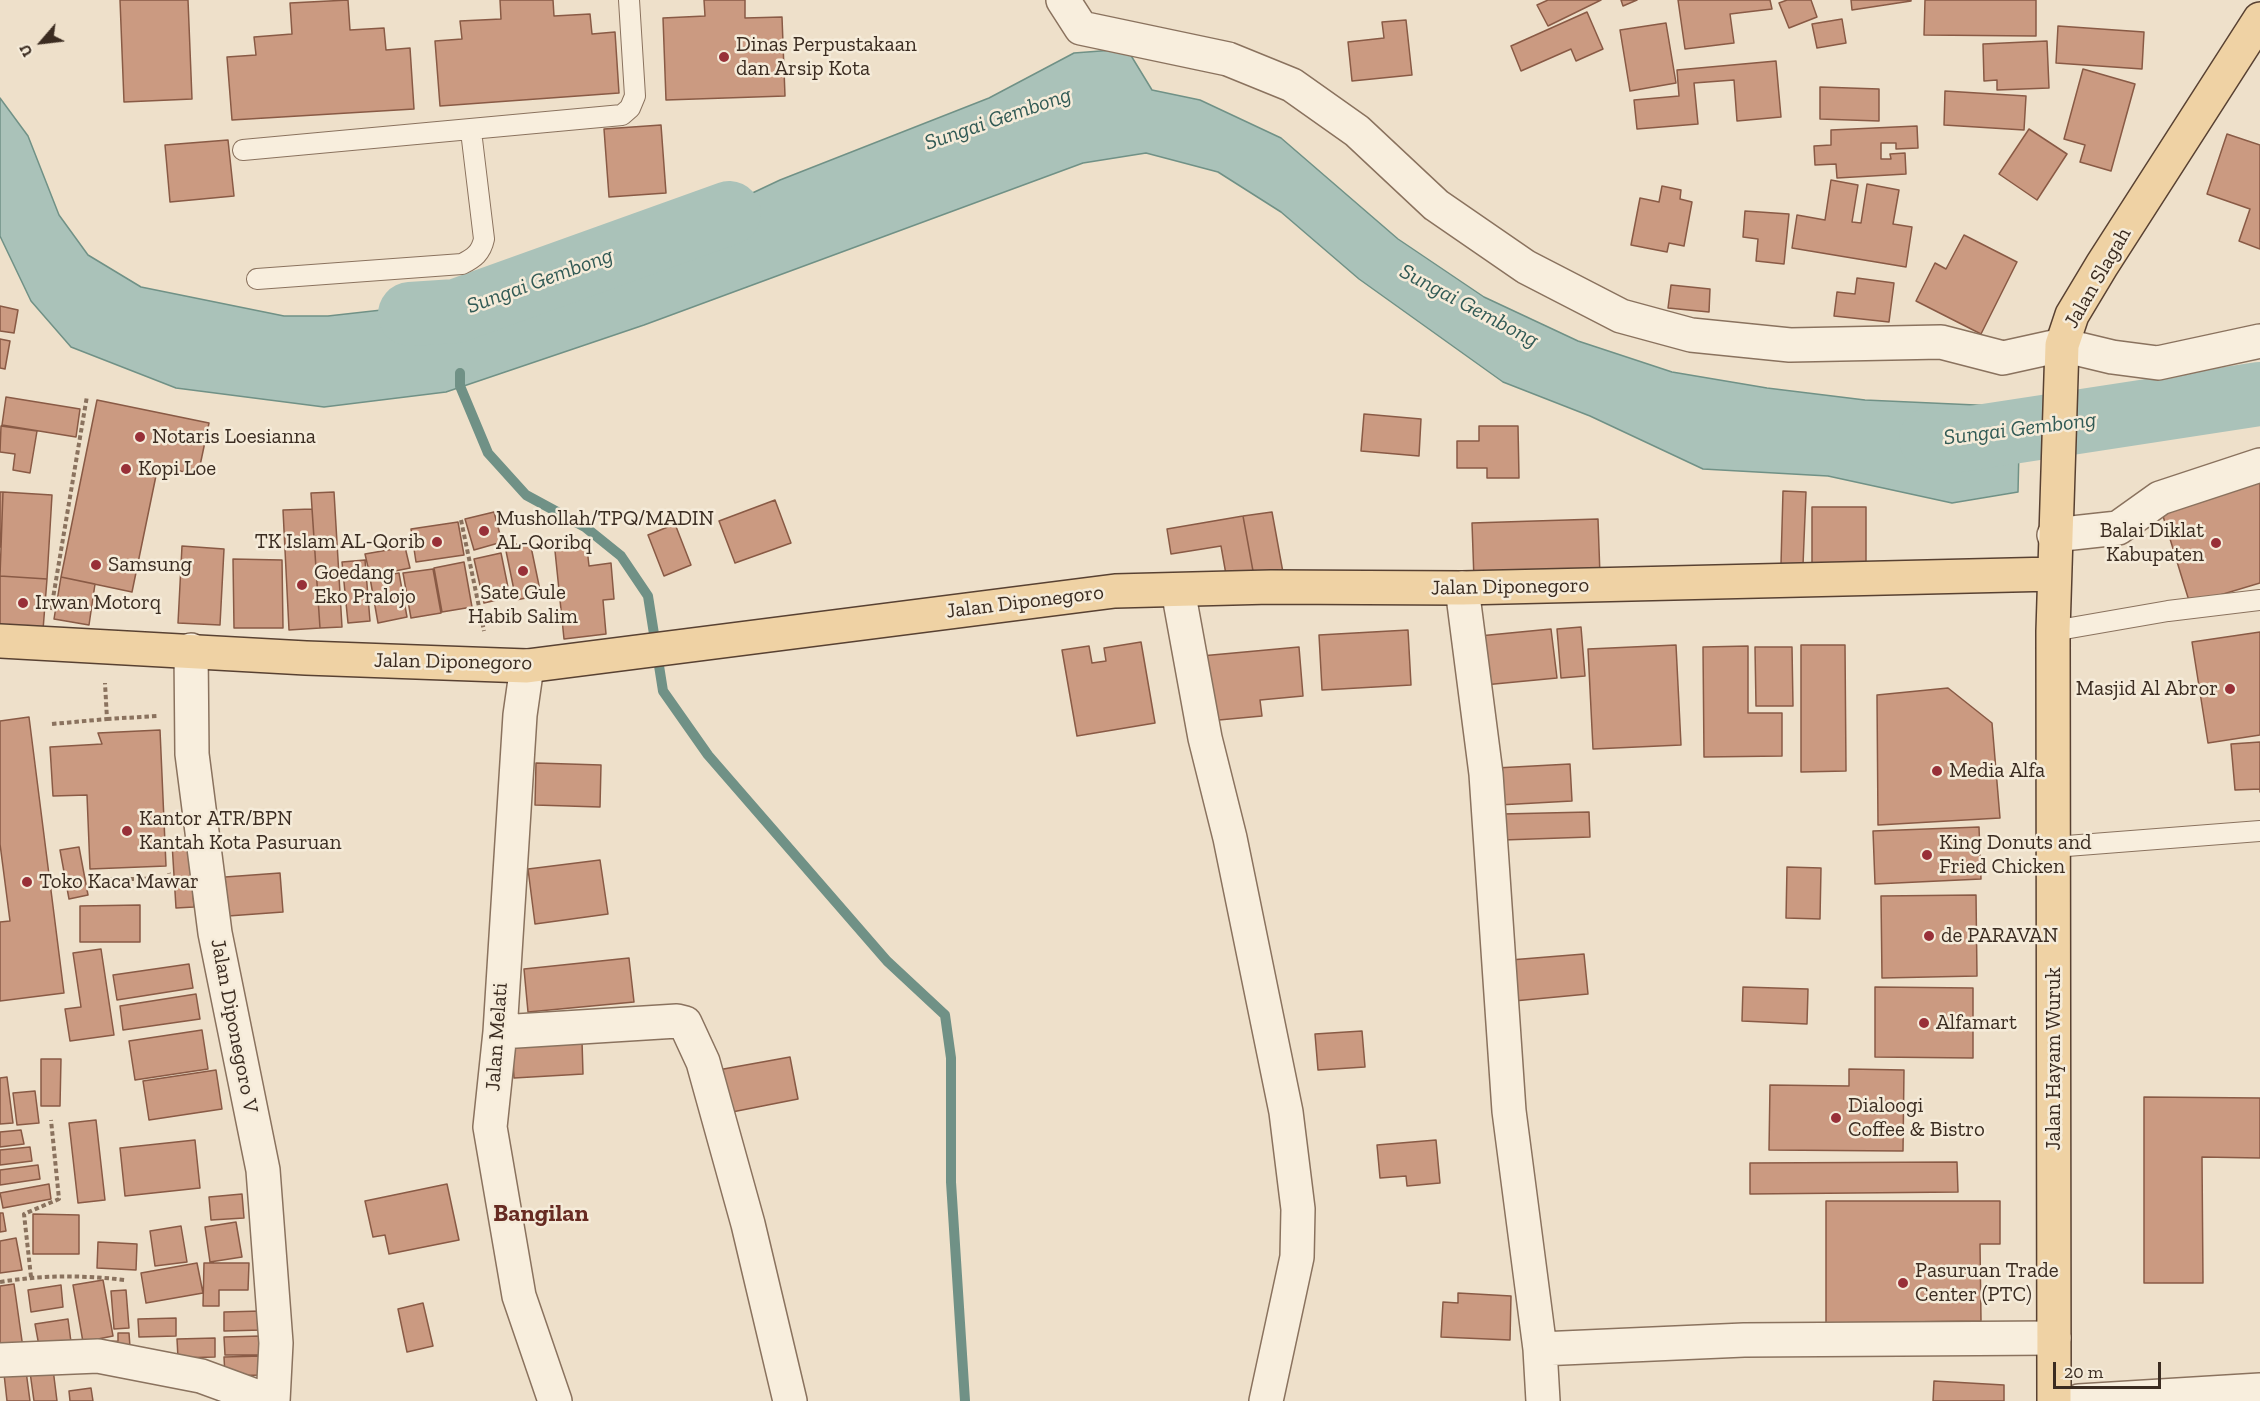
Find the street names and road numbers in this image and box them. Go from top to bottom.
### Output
street label: Jalan Slagah [2059,223,2137,333]
street label: Jalan Diponegoro [1431,573,1589,601]
street label: Jalan Diponegoro [945,580,1105,624]
street label: Jalan Diponegoro [374,648,532,676]
street label: Jalan Diponegoro V [205,937,263,1115]
street label: Jalan Hayam Wuruk [2041,967,2067,1151]
street label: Jalan Melati [481,982,513,1092]

